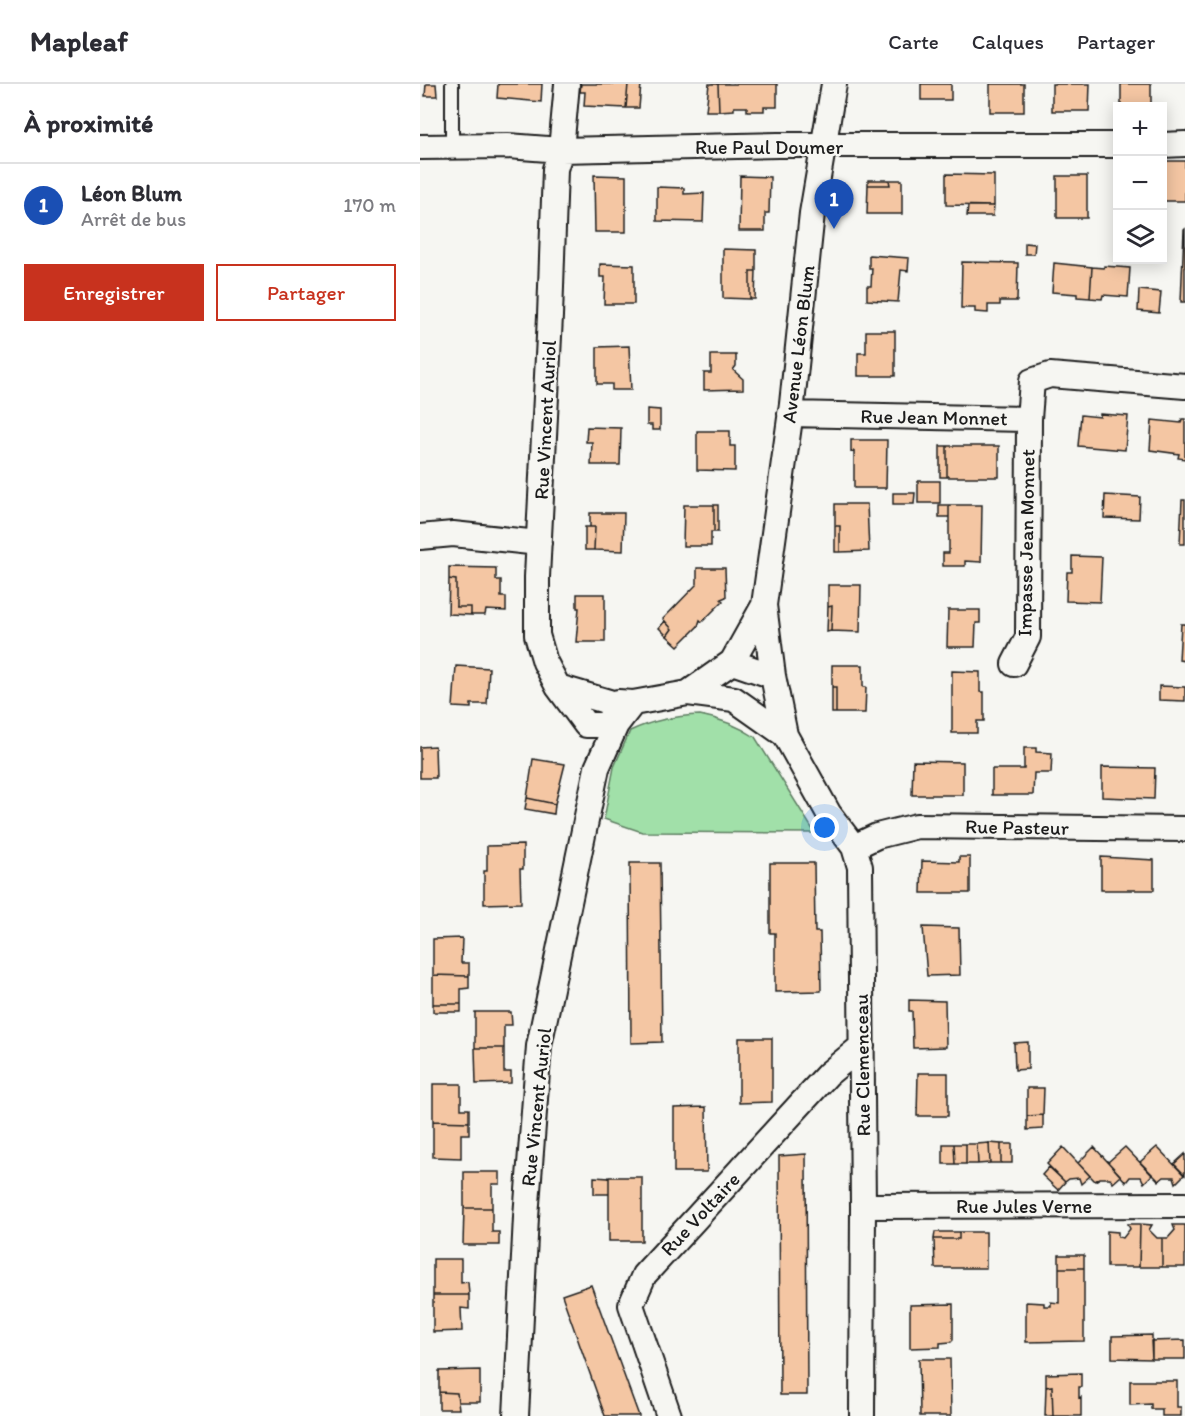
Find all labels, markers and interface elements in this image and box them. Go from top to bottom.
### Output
text: Mapleaf [30,24,128,58]
text: Carte [888,29,939,54]
text: Calques [972,29,1044,54]
text: Partager [1077,29,1155,54]
map controls [1113,102,1167,264]
button: + [1113,102,1167,156]
text: À proximité [24,107,153,139]
street label: Rue Paul Doumer [695,135,843,159]
button: − [1113,156,1167,210]
text: Léon Blum [81,180,182,207]
pin: 1 [814,180,854,229]
text: 1 [39,193,48,217]
text: 170 m [343,193,396,217]
text: Arrêt de bus [81,207,186,231]
button: layers [1113,210,1167,264]
button: Enregistrer [24,264,204,321]
button: Partager [216,264,396,321]
street label: Avenue Léon Blum [776,264,820,424]
street label: Rue Vincent Auriol [529,339,561,500]
street label: Rue Jean Monnet [860,404,1008,430]
street label: Impasse Jean Monnet [1012,449,1040,637]
your location [810,813,839,842]
street label: Rue Pasteur [965,814,1069,840]
street label: Rue Clemenceau [849,993,875,1137]
street label: Rue Vincent Auriol [516,1026,556,1188]
street label: Rue Voltaire [655,1167,745,1261]
street label: Rue Jules Verne [956,1194,1092,1218]

